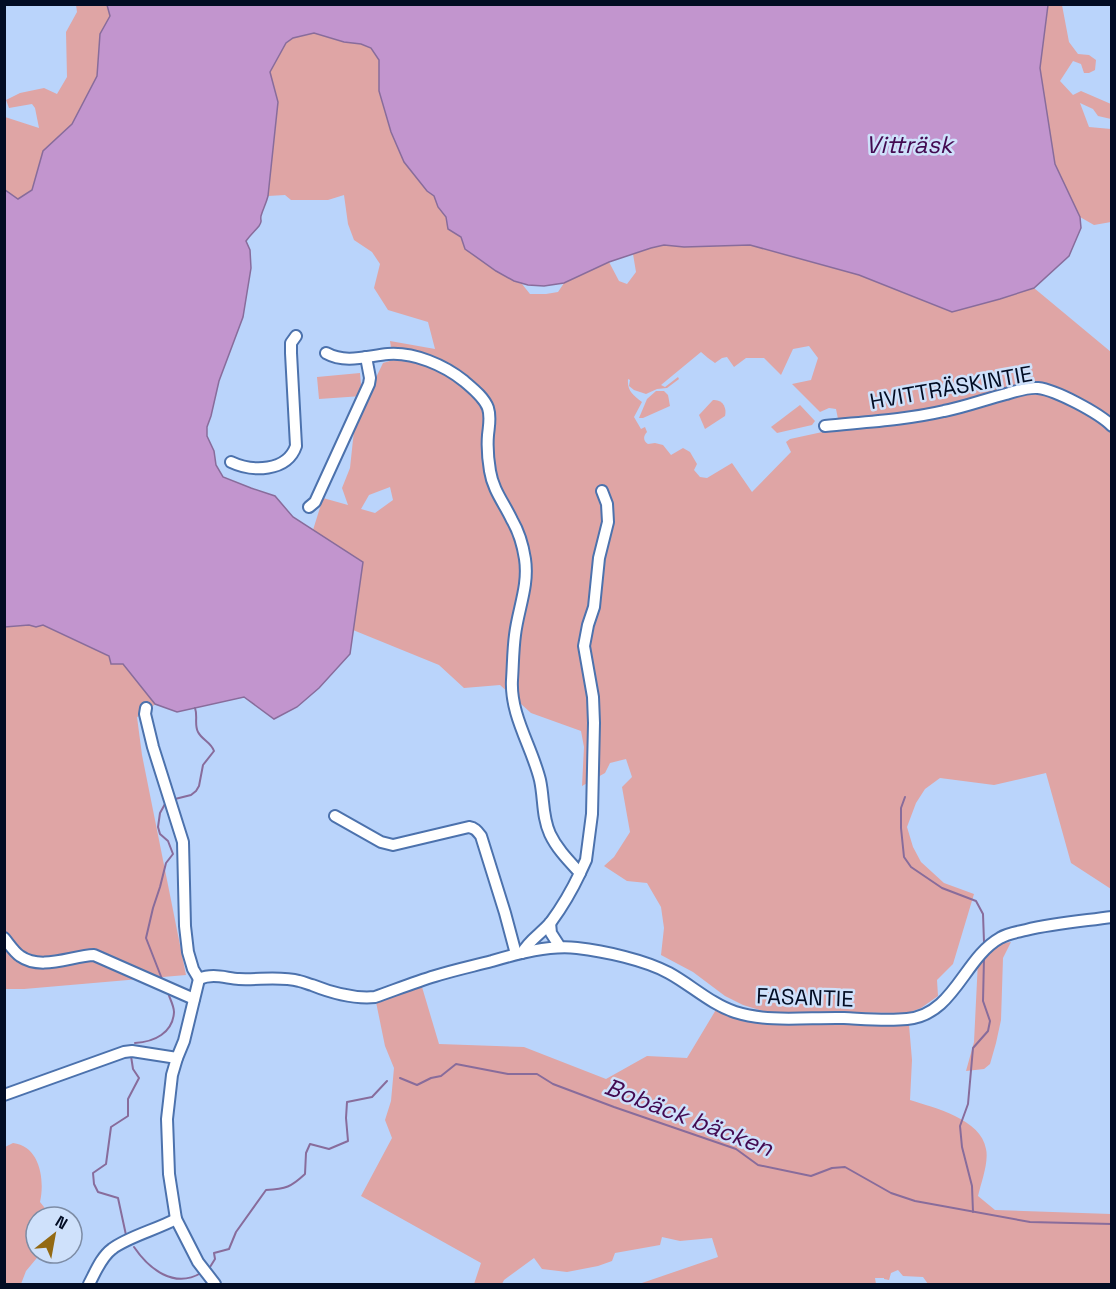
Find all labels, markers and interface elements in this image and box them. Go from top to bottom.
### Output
water label: Vitträsk [865,129,956,160]
street label: HVITTRÄSKINTIE [868,359,1034,415]
street label: FASANTIE [756,981,854,1013]
water label: Bobäck bäcken [601,1071,779,1164]
north arrow [24,1205,84,1265]
text: N [51,1211,71,1234]

